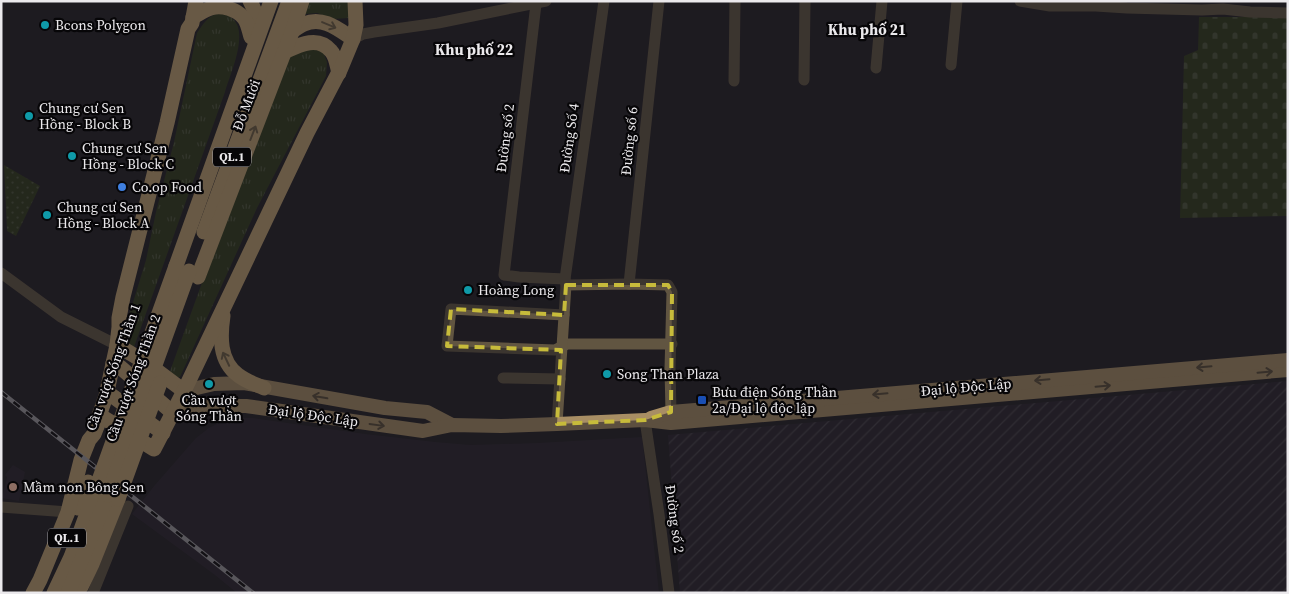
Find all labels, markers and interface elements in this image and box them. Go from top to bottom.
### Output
place label: Bcons Polygon [55,15,146,35]
marker: Bcons Polygon [39,19,51,31]
district label: Khu phố 21 [828,19,906,40]
one-way arrow [321,21,336,30]
district label: Khu phố 22 [435,39,513,60]
street label: Đỗ Mười [227,77,265,133]
place label: Chung cư Sen Hồng - Block B [39,98,131,134]
street label: Đường Số 4 [554,102,584,174]
street label: Đường số 2 [491,103,519,173]
street label: Đường số 6 [615,106,643,176]
marker: Chung cư Sen Hồng - Block B [23,110,35,122]
one-way arrow [249,126,258,141]
place label: Chung cư Sen Hồng - Block C [82,138,174,174]
road number: QL.1 [213,148,251,166]
marker: Chung cư Sen Hồng - Block C [66,150,78,162]
place label: Co.op Food [132,177,202,197]
marker: Co.op Food [116,181,128,193]
place label: Chung cư Sen Hồng - Block A [57,197,150,233]
marker: Chung cư Sen Hồng - Block A [41,209,53,221]
place label: Hoàng Long [478,280,554,300]
marker: Hoàng Long [462,284,474,296]
street label: Cầu vượt Sóng Thần 1 [81,300,145,434]
street label: Cầu vượt Sóng Thần 2 [101,311,165,445]
one-way arrow [221,352,231,367]
one-way arrow [1197,362,1213,371]
place label: Song Than Plaza [617,364,720,384]
marker: Song Than Plaza [601,368,613,380]
one-way arrow [1257,368,1273,377]
street label: Đại lộ Độc Lập [920,373,1012,401]
one-way arrow [1035,376,1051,385]
marker: Cầu vượt Sóng Thần [203,378,215,390]
one-way arrow [1095,381,1111,391]
place label: Bưu điện Sóng Thần 2a/Đại lộ độc lập [712,382,838,418]
one-way arrow [873,389,889,399]
place label: Cầu vượt Sóng Thần [176,390,243,426]
one-way arrow [312,392,328,402]
marker: Bưu điện Sóng Thần 2a/Đại lộ độc lập [696,394,708,406]
street label: Đại lộ Độc Lập [267,399,359,431]
one-way arrow [369,420,385,430]
place label: Mầm non Bông Sen [23,477,145,497]
marker: Mầm non Bông Sen [7,481,19,493]
street label: Đường số 2 [660,484,690,554]
road number: QL.1 [48,528,86,548]

